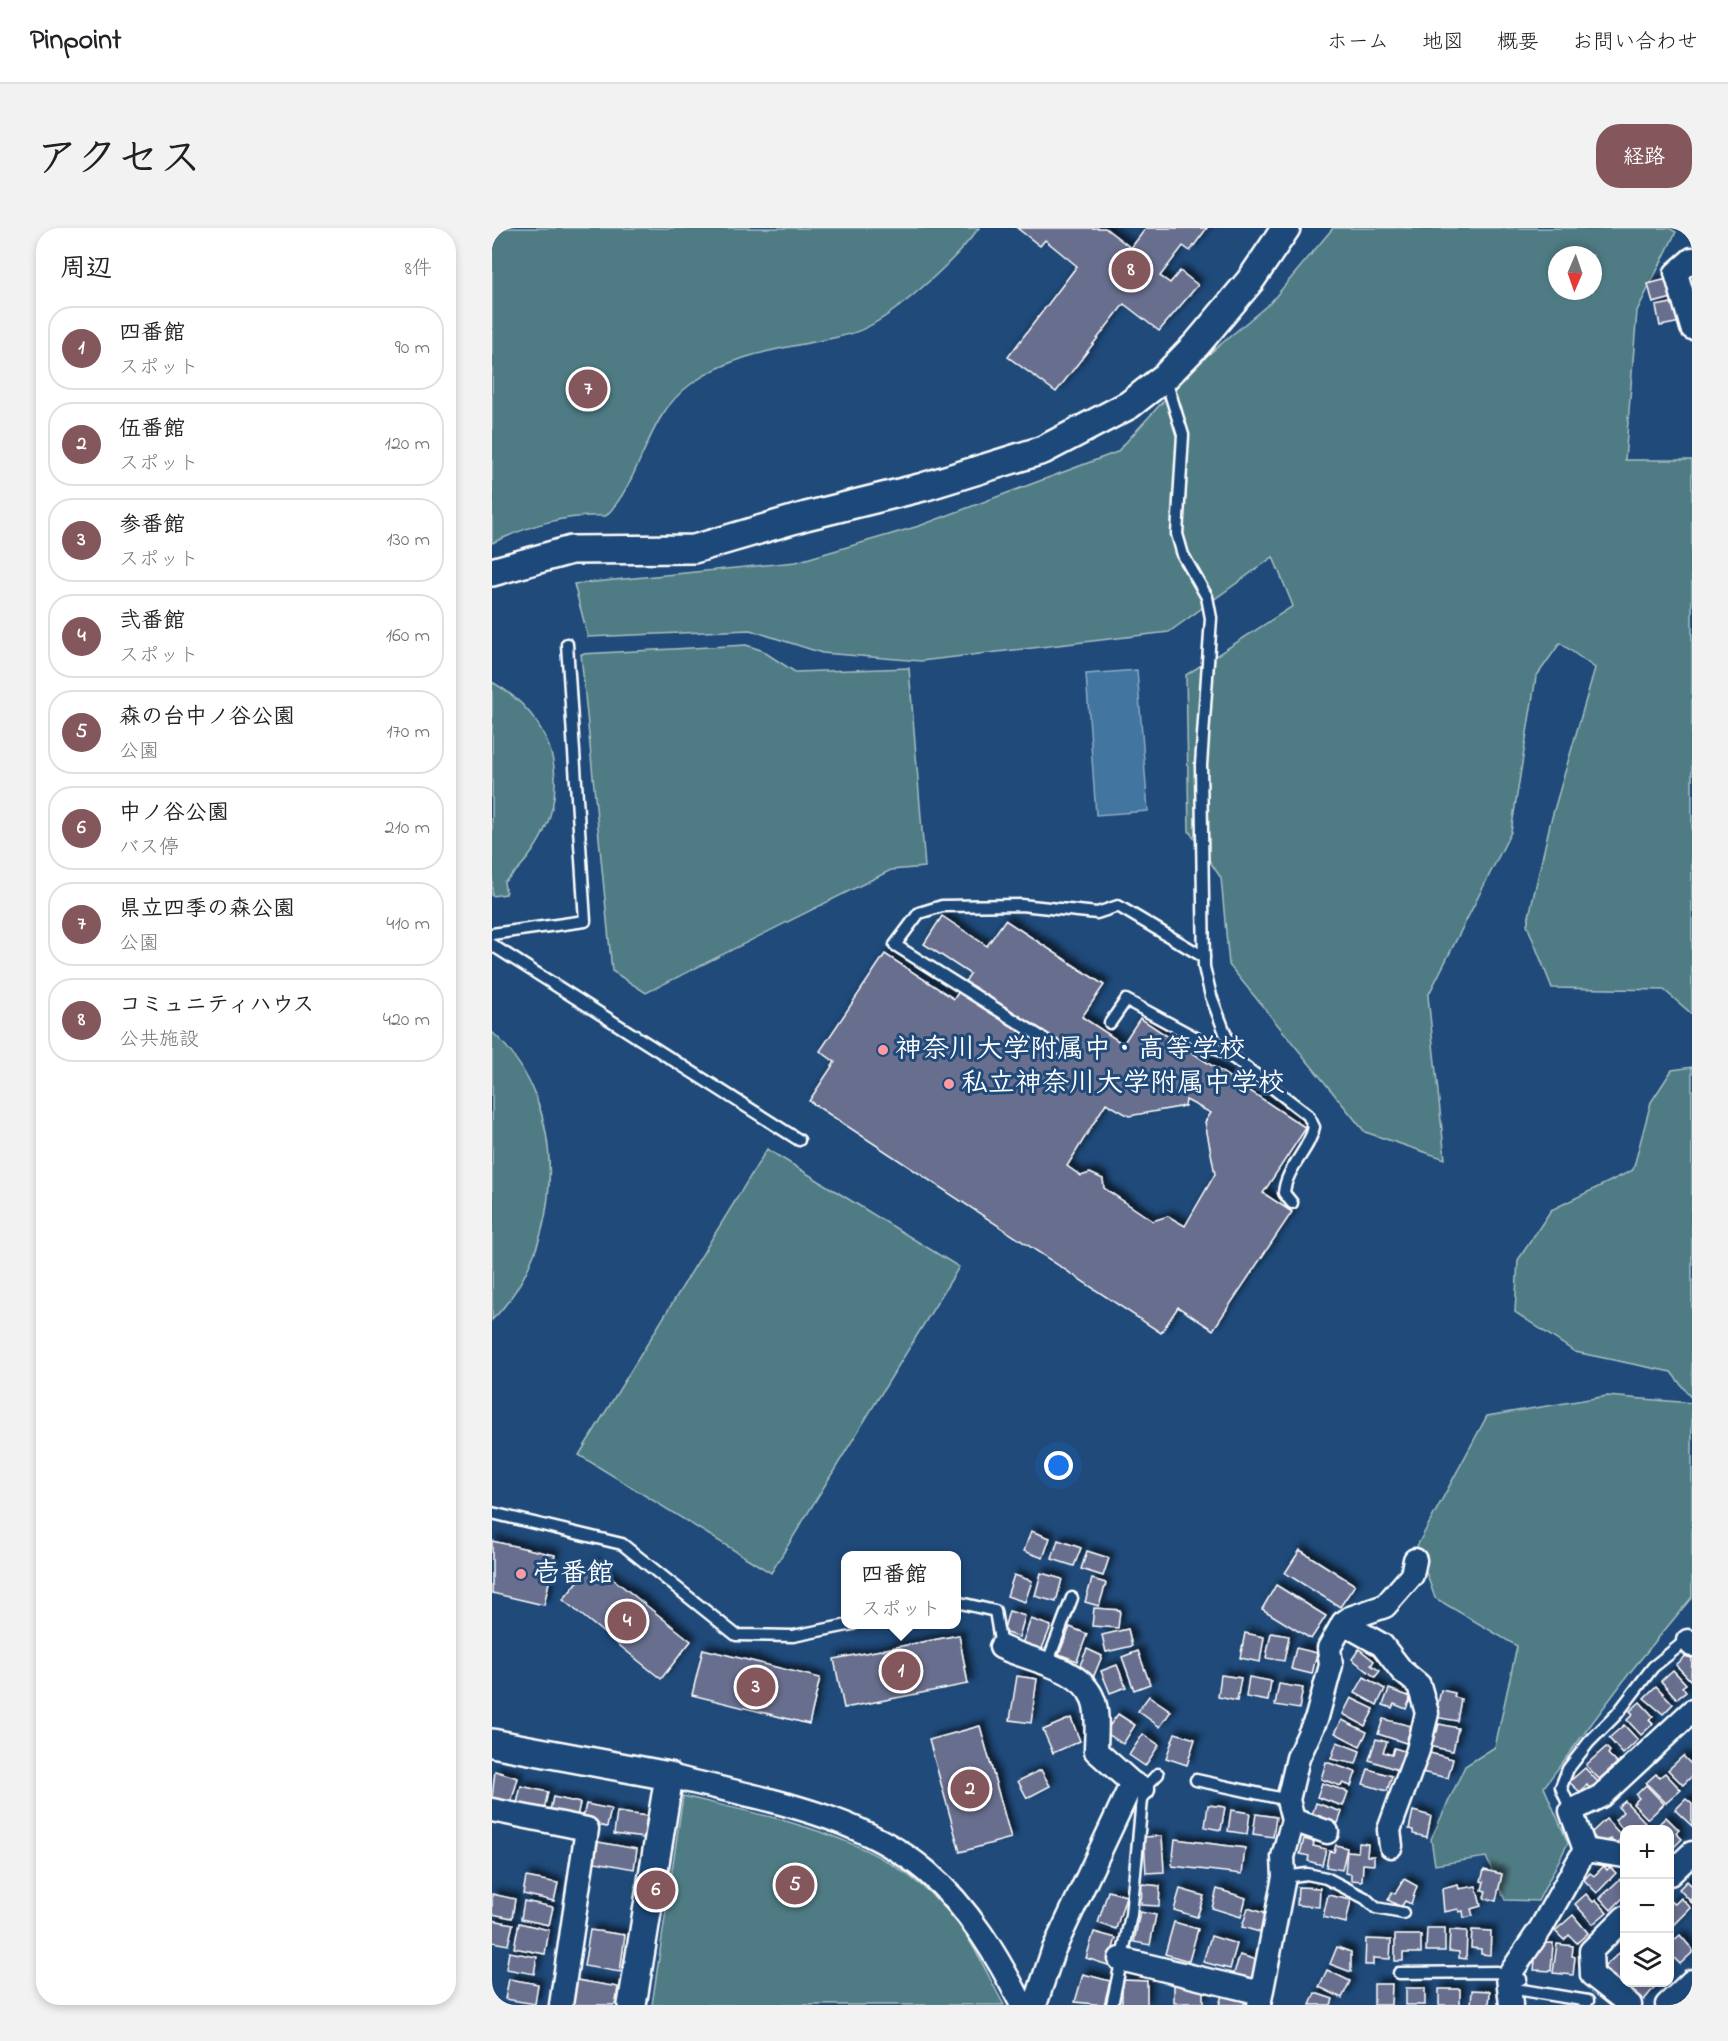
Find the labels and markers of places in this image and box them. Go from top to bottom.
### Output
pin: 8 [1112,248,1150,292]
pin: 7 [568,366,608,412]
place label: 神奈川大学附属中・高等学校 [895,1031,1246,1070]
marker: 神奈川大学附属中・高等学校 [876,1043,890,1057]
place label: 私立神奈川大学附属中学校 [961,1065,1285,1104]
marker: 私立神奈川大学附属中学校 [942,1077,956,1091]
place label: 壱番館 [533,1555,614,1594]
marker: 壱番館 [514,1567,528,1581]
pin: 4 [608,1598,646,1644]
pin: 1 [882,1648,920,1694]
pin: 3 [736,1664,776,1710]
pin: 2 [950,1766,990,1812]
pin: 5 [776,1862,814,1908]
pin: 6 [636,1868,676,1912]

